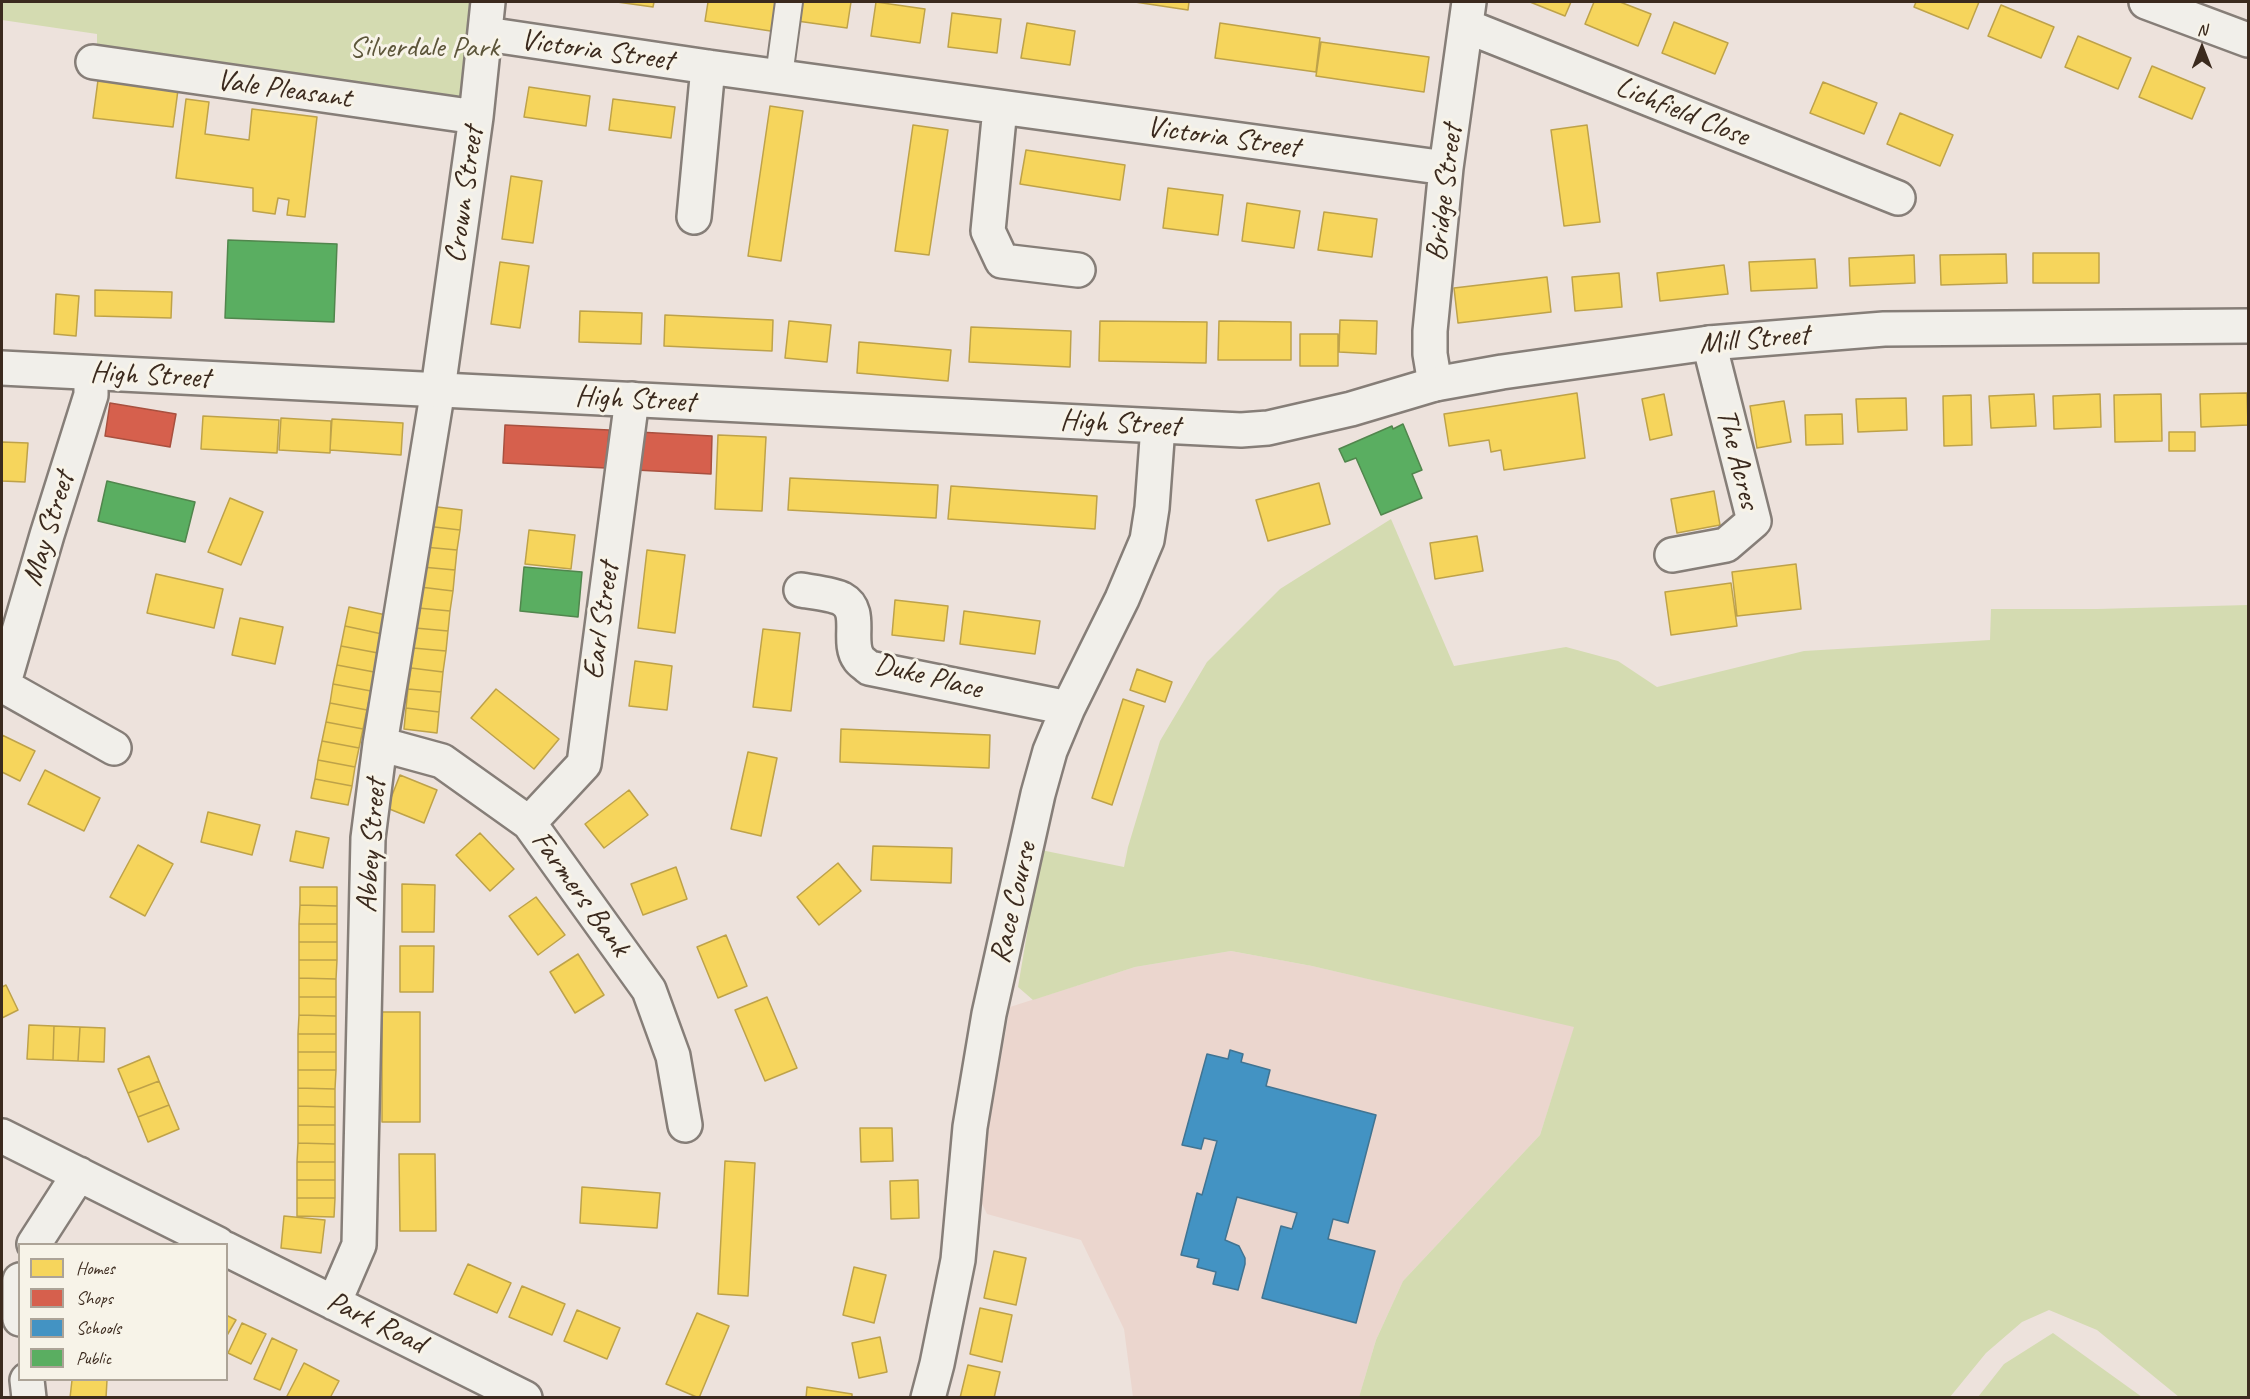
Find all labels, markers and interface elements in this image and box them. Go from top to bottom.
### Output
north arrow [2172,18,2232,78]
text: N [2197,20,2207,40]
street label: Victoria Street [518,22,676,80]
park label: Silverdale Park [349,30,499,66]
street label: Vale Pleasant [214,63,354,117]
street label: Lichfield Close [1610,69,1754,155]
street label: Victoria Street [1144,109,1302,167]
street label: Bridge Street [1419,123,1471,263]
street label: Crown Street [438,125,492,265]
street label: Mill Street [1698,317,1810,363]
street label: High Street [89,355,211,397]
street label: High Street [574,379,696,421]
street label: High Street [1059,403,1181,445]
street label: The Acres [1707,405,1767,513]
street label: May Street [15,468,83,590]
street label: Earl Street [576,560,628,682]
street label: Duke Place [871,646,985,708]
street label: Abbey Street [349,778,395,914]
street label: Farmers Bank [522,824,638,964]
street label: Race Course [983,839,1045,967]
legend [18,1243,228,1381]
text: Homes [76,1257,115,1279]
street label: Park Road [321,1284,431,1362]
text: Shops [76,1287,113,1309]
text: Schools [76,1317,121,1339]
text: Public [76,1347,111,1369]

